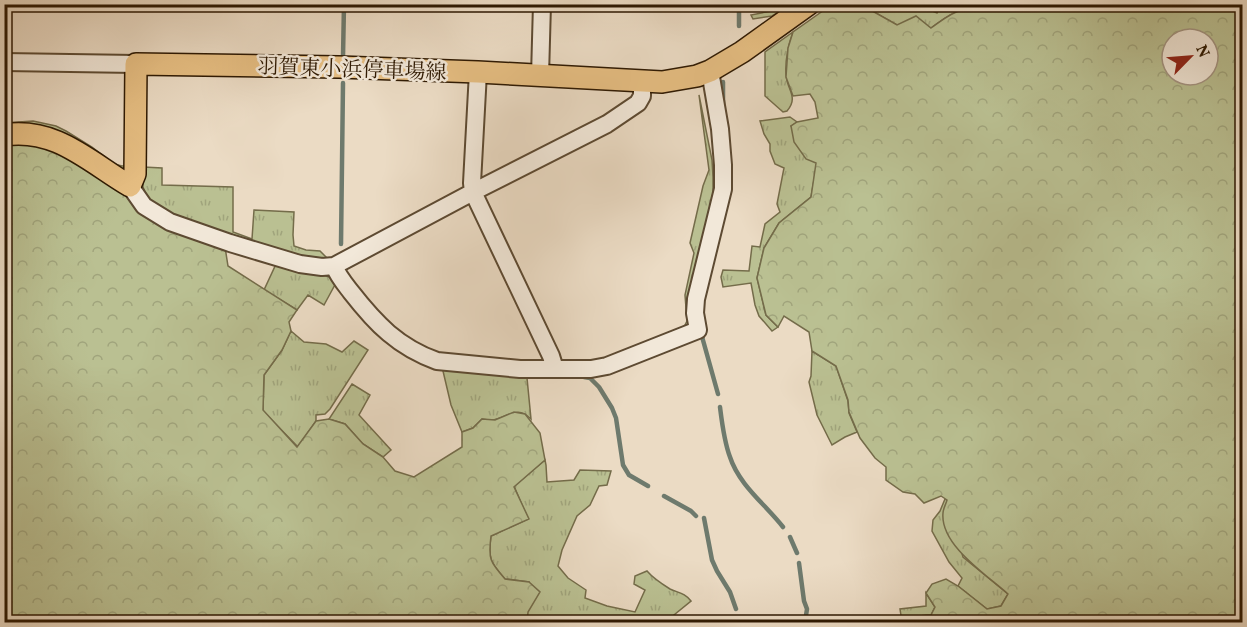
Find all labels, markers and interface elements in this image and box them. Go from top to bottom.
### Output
north arrow [1160,27,1220,87]
text: N [1189,42,1214,62]
street label: 羽賀東小浜停車場線 [257,53,447,88]

